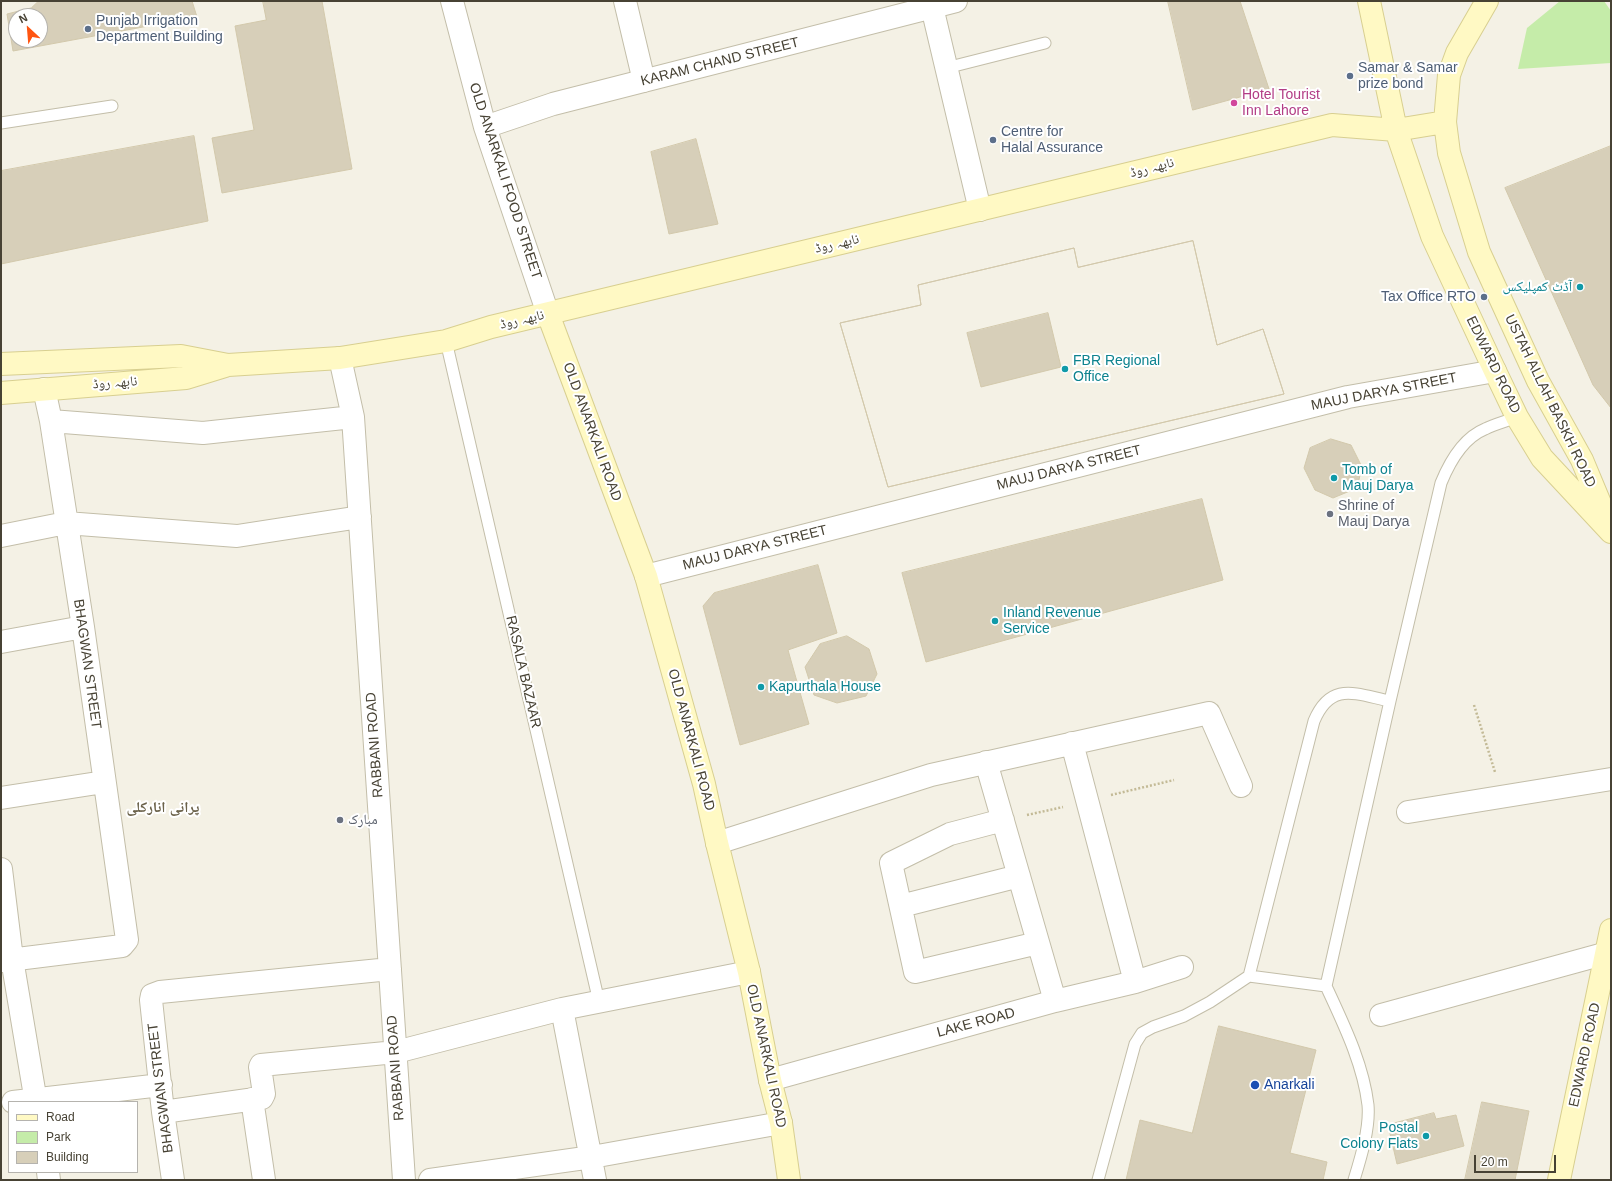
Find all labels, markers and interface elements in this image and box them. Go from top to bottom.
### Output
north arrow [8,8,48,48]
text: N [17,11,29,25]
place label: Punjab Irrigation Department Building [96,13,223,46]
marker: Punjab Irrigation Department Building [83,24,93,34]
street label: KARAM CHAND STREET [639,34,801,90]
place label: Samar & Samar prize bond [1358,60,1458,92]
marker: Samar & Samar prize bond [1345,71,1355,81]
street label: OLD ANARKALI FOOD STREET [465,81,545,281]
place label: Hotel Tourist Inn Lahore [1242,87,1320,120]
marker: Hotel Tourist Inn Lahore [1229,98,1239,108]
place label: Centre for Halal Assurance [1001,124,1103,156]
marker: Centre for Halal Assurance [988,135,998,145]
street label: نابھہ روڈ [1128,154,1176,182]
street label: نابھہ روڈ [813,231,861,257]
place label: آڈٹ کمپلیکس [1502,279,1572,295]
marker: آڈٹ کمپلیکس [1575,282,1585,292]
place label: Tax Office RTO [1381,289,1476,305]
marker: Tax Office RTO [1479,292,1489,302]
street label: نابھہ روڈ [498,307,546,333]
street label: USTAH ALLAH BASKH ROAD [1501,312,1599,490]
street label: EDWARD ROAD [1462,314,1524,416]
place label: FBR Regional Office [1073,353,1160,386]
street label: OLD ANARKALI ROAD [559,360,625,504]
marker: FBR Regional Office [1060,364,1070,374]
street label: MAUJ DARYA STREET [1310,370,1458,414]
street label: نابھہ روڈ [92,373,138,393]
street label: MAUJ DARYA STREET [995,442,1143,494]
place label: Tomb of Mauj Darya [1342,462,1414,494]
marker: Tomb of Mauj Darya [1329,473,1339,483]
place label: Shrine of Mauj Darya [1338,498,1410,530]
marker: Shrine of Mauj Darya [1325,509,1335,519]
street label: MAUJ DARYA STREET [681,522,829,574]
street label: BHAGWAN STREET [70,598,104,730]
place label: Inland Revenue Service [1003,605,1101,638]
street label: RASALA BAZAAR [502,614,544,730]
marker: Inland Revenue Service [990,616,1000,626]
street label: OLD ANARKALI ROAD [664,667,718,813]
place label: Kapurthala House [769,679,881,695]
marker: Kapurthala House [756,682,766,692]
street label: RABBANI ROAD [363,692,387,798]
district label: پرانی انارکلی [126,799,200,817]
place label: مبارک [348,812,378,828]
marker: مبارک [335,815,345,825]
street label: OLD ANARKALI ROAD [743,983,789,1129]
street label: EDWARD ROAD [1566,1001,1604,1109]
street label: LAKE ROAD [935,1005,1017,1041]
street label: RABBANI ROAD [384,1015,408,1121]
street label: BHAGWAN STREET [145,1022,177,1154]
place label: Anarkali [1264,1077,1315,1093]
marker: Anarkali [1249,1079,1261,1091]
legend [8,1101,138,1173]
text: Road [46,1110,75,1124]
place label: Postal Colony Flats [1340,1120,1418,1152]
text: Park [46,1130,71,1144]
marker: Postal Colony Flats [1421,1131,1431,1141]
scale bar [1476,1147,1558,1173]
text: Building [46,1150,89,1164]
text: 20 m [1481,1155,1508,1169]

